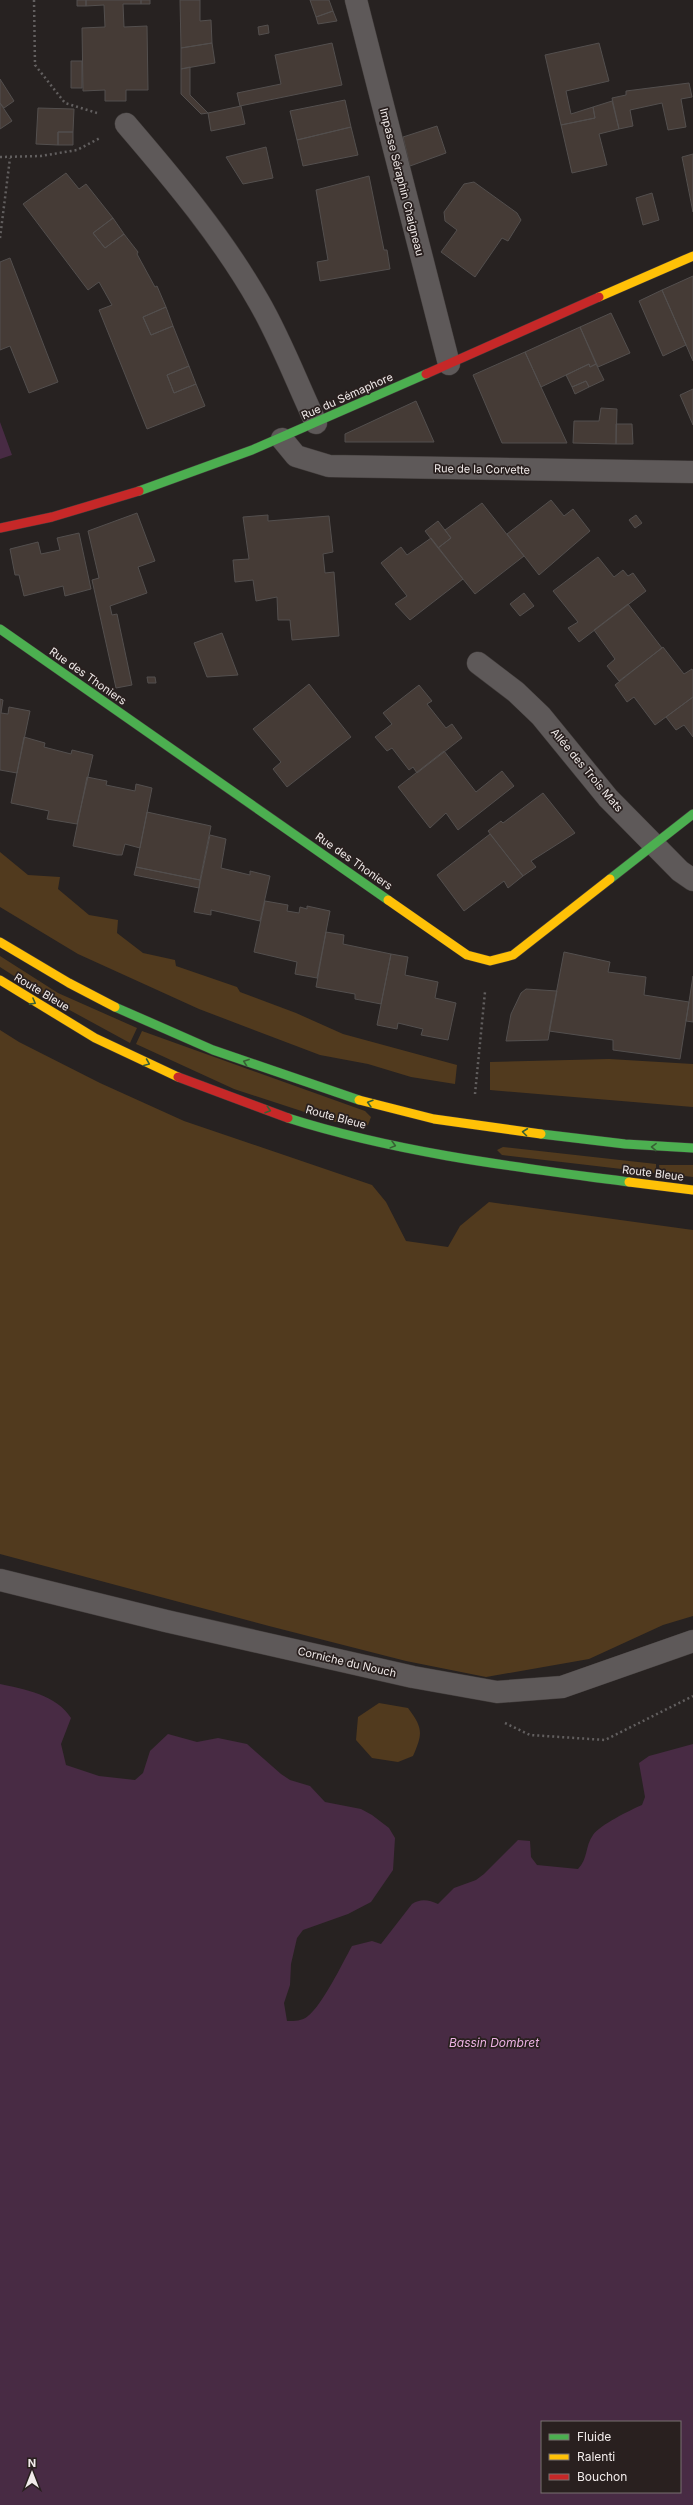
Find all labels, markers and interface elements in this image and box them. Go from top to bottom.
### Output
street label: Impasse Séraphin Chaigneau [377,107,427,257]
street label: Rue du Sémaphore [299,369,395,423]
street label: Rue de la Corvette [434,461,530,477]
street label: Rue des Thoniers [47,644,129,708]
street label: Allée des Trois Mats [548,725,626,815]
street label: Rue des Thoniers [313,829,395,893]
street label: Route Bleue [12,970,72,1014]
one-way arrow [28,997,36,1004]
one-way arrow [143,1058,150,1066]
one-way arrow [243,1059,250,1067]
one-way arrow [367,1099,374,1108]
street label: Route Bleue [304,1102,368,1132]
one-way arrow [264,1105,271,1114]
one-way arrow [522,1128,528,1137]
one-way arrow [389,1140,396,1149]
one-way arrow [651,1143,657,1152]
street label: Route Bleue [621,1162,685,1184]
street label: Corniche du Nouch [296,1644,398,1680]
water label: Bassin Dombret [449,2035,540,2050]
legend [541,2421,681,2493]
text: Fluide [577,2429,611,2444]
text: Ralenti [577,2449,615,2464]
north arrow [12,2453,52,2493]
text: N [28,2456,36,2470]
text: Bouchon [577,2469,627,2484]

